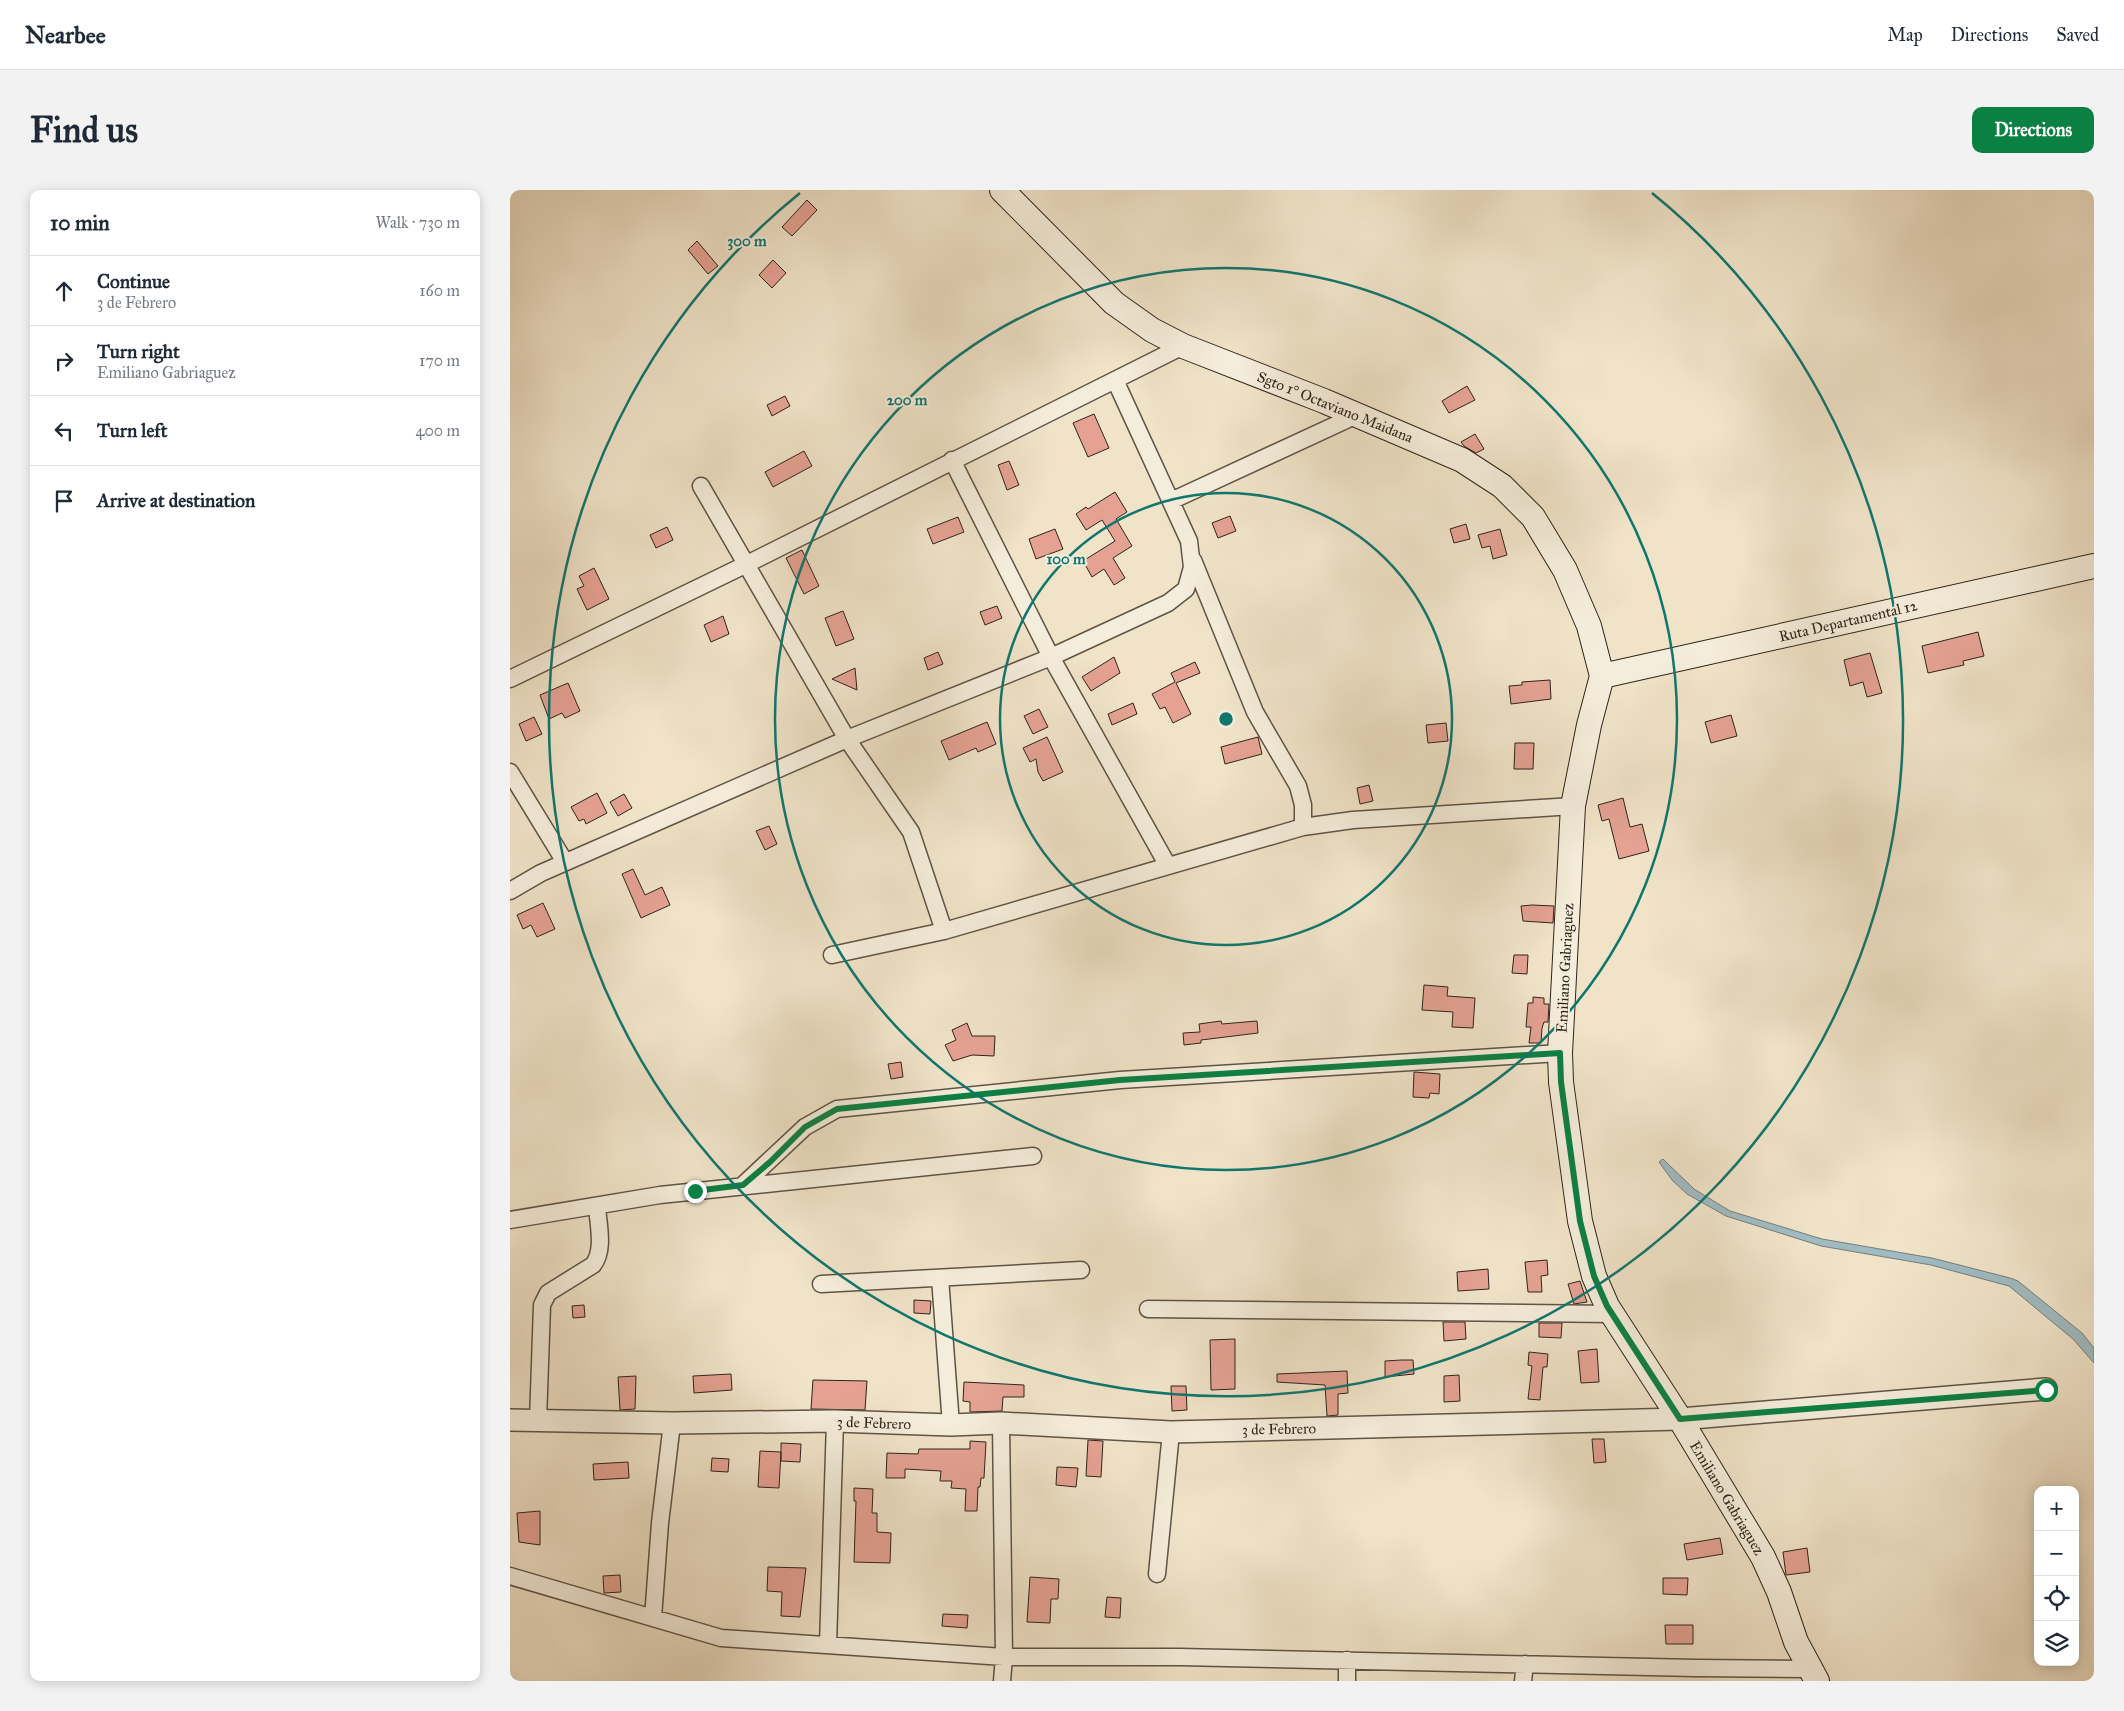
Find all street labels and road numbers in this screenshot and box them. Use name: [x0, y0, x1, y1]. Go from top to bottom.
street label: Sgto 1° Octaviano Maidana: [1254, 367, 1416, 447]
street label: Ruta Departamental 12: [1777, 596, 1920, 646]
street label: Emiliano Gabriaguez: [1553, 903, 1577, 1033]
street label: 3 de Febrero: [837, 1413, 912, 1433]
street label: 3 de Febrero: [1242, 1419, 1317, 1439]
street label: Emiliano Gabriaguez: [1686, 1438, 1768, 1558]

